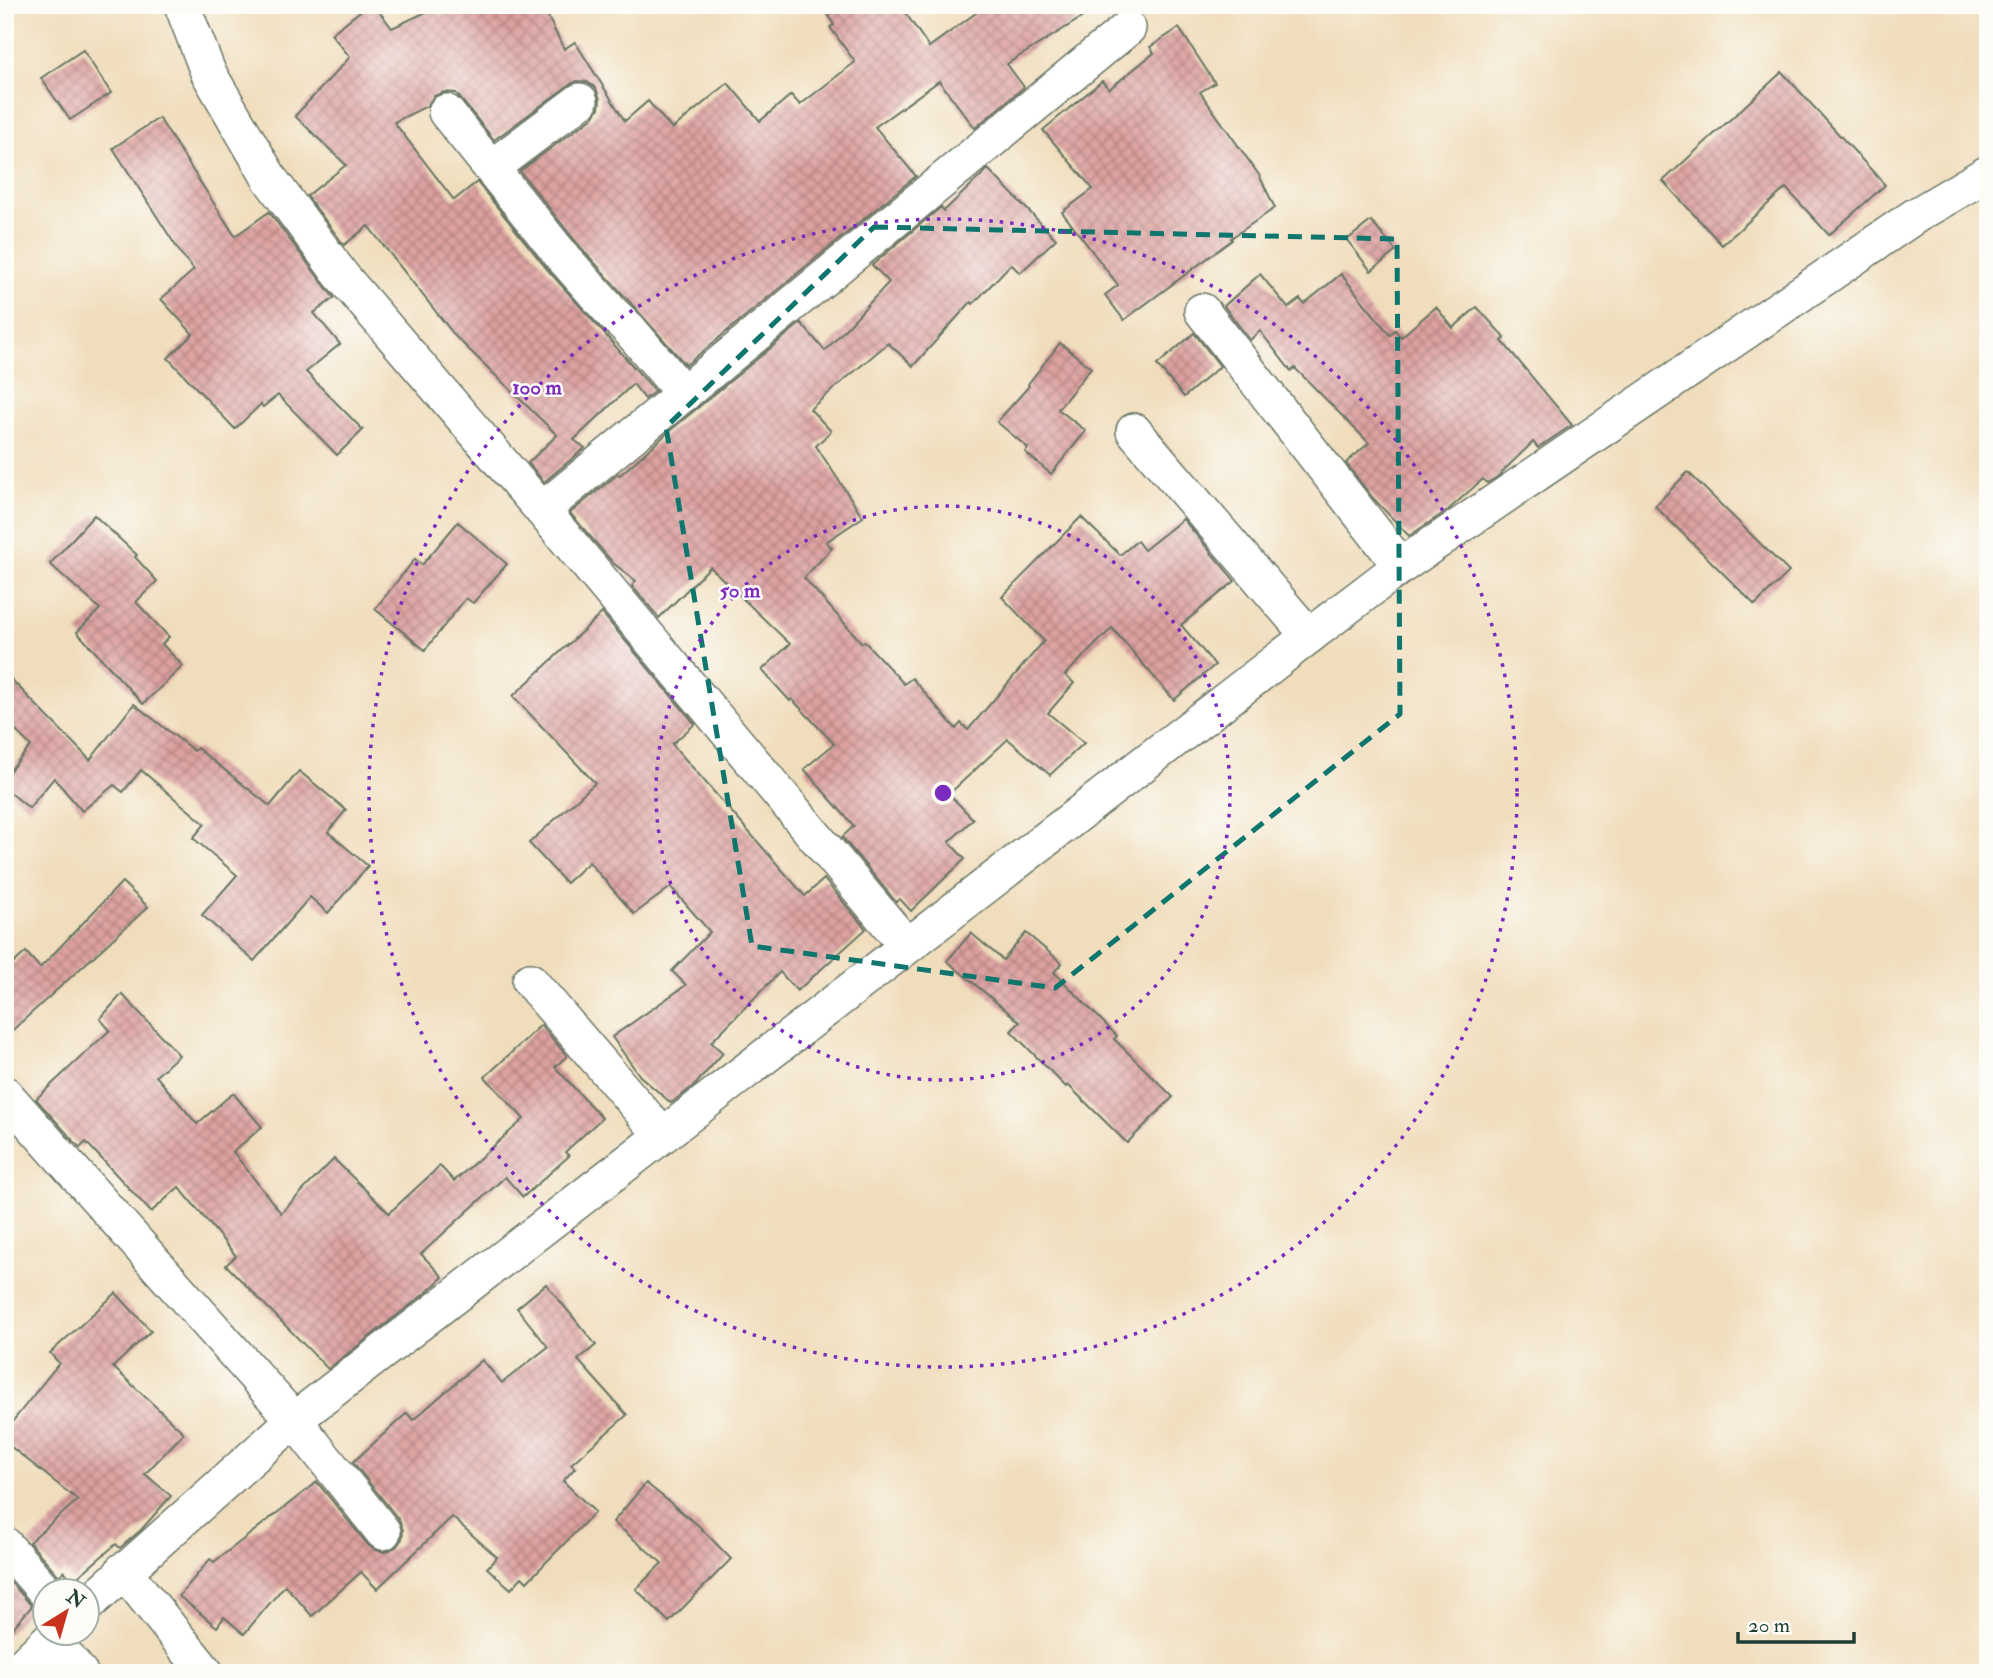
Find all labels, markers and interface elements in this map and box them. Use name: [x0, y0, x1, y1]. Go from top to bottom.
text: 100 m: [512, 374, 563, 401]
text: 50 m: [720, 577, 761, 604]
centre of rings: [931, 781, 955, 805]
north arrow: [32, 1576, 102, 1646]
text: N: [61, 1584, 90, 1615]
scale bar: [1738, 1601, 1853, 1645]
text: 20 m: [1748, 1612, 1790, 1639]

